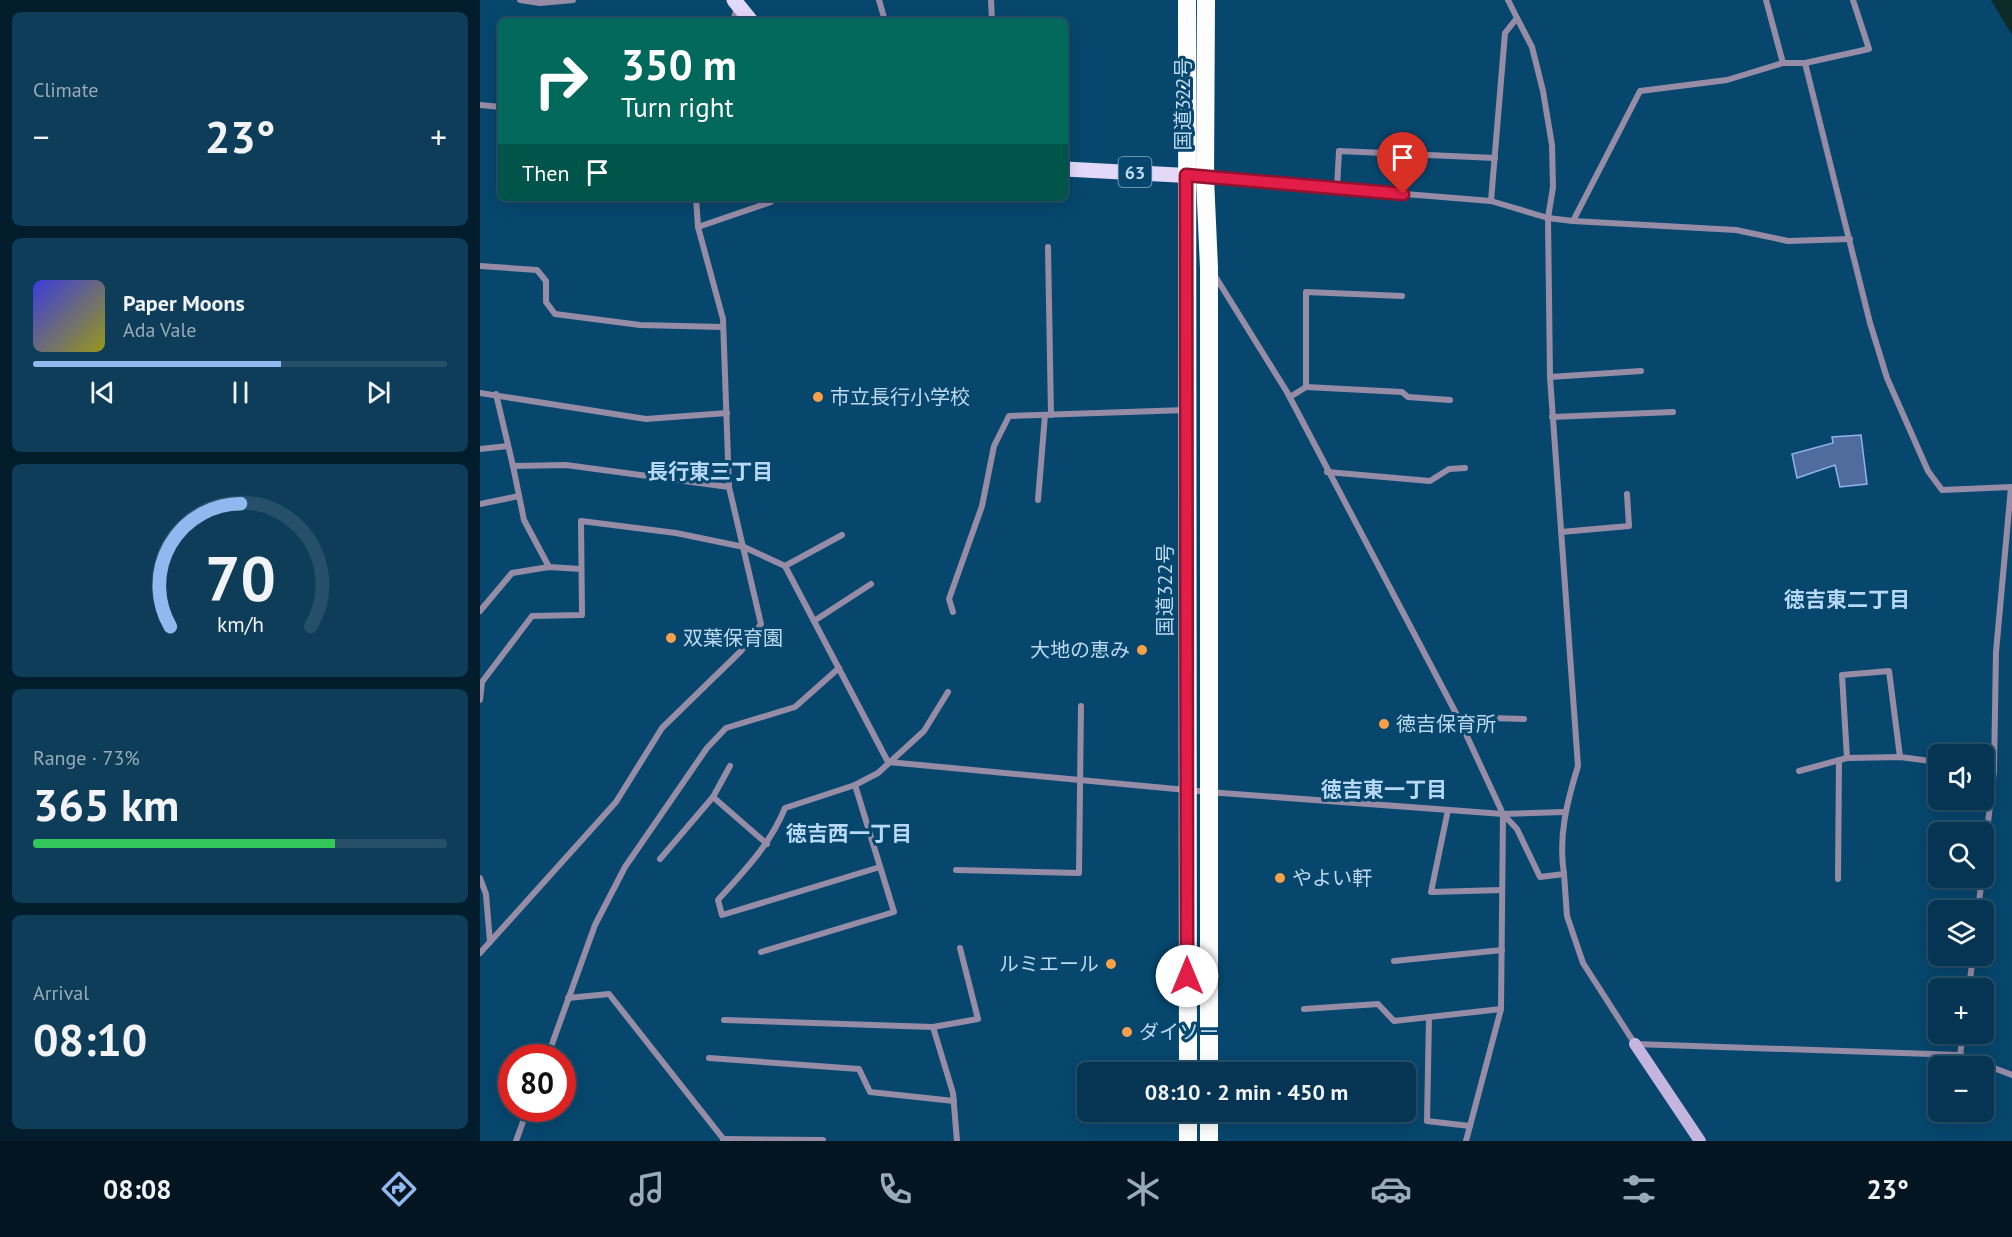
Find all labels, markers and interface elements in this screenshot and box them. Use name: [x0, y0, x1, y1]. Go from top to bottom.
text: 350 m: [621, 37, 737, 92]
icon: right: [522, 42, 600, 120]
street label: 国道322号: [1170, 58, 1196, 150]
text: Climate: [33, 77, 99, 103]
text: Turn right: [621, 90, 734, 124]
text: 23°: [205, 107, 275, 165]
text: −: [33, 115, 50, 158]
text: +: [430, 115, 447, 158]
pin: [1377, 132, 1428, 194]
icon: arrive: [1386, 141, 1419, 174]
icon: arrive: [581, 156, 614, 189]
road number: 63: [1118, 157, 1152, 187]
text: Then: [522, 159, 569, 187]
text: Paper Moons: [123, 289, 245, 317]
text: Ada Vale: [123, 317, 196, 343]
icon: previous: [86, 376, 119, 409]
icon: pause: [224, 376, 257, 409]
icon: next: [362, 376, 395, 409]
place label: 市立長行小学校: [830, 384, 970, 410]
marker: 市立長行小学校: [811, 390, 825, 404]
district label: 長行東三丁目: [647, 458, 773, 485]
text: 70: [205, 538, 275, 619]
street label: 国道322号: [1152, 544, 1178, 636]
district label: 徳吉東二丁目: [1784, 586, 1910, 613]
text: km/h: [216, 611, 263, 639]
place label: 双葉保育園: [683, 625, 783, 651]
marker: 双葉保育園: [664, 631, 678, 645]
place label: 大地の恵み: [1030, 637, 1130, 663]
marker: 大地の恵み: [1135, 643, 1149, 657]
place label: 徳吉保育所: [1396, 711, 1496, 737]
marker: 徳吉保育所: [1377, 717, 1391, 731]
map controls: [1928, 744, 1994, 1122]
button: sound: [1928, 744, 1994, 810]
text: Range · 73%: [33, 745, 140, 771]
text: 365 km: [33, 775, 179, 833]
district label: 徳吉東一丁目: [1321, 776, 1447, 803]
district label: 徳吉西一丁目: [786, 820, 912, 847]
button: search: [1928, 822, 1994, 888]
place label: やよい軒: [1292, 865, 1372, 891]
marker: やよい軒: [1273, 871, 1287, 885]
button: layers: [1928, 900, 1994, 966]
position arrow: [1155, 944, 1219, 1008]
place label: ルミエール: [999, 951, 1099, 977]
marker: ルミエール: [1104, 957, 1118, 971]
button: +: [1928, 978, 1994, 1044]
text: Arrival: [33, 980, 89, 1006]
text: 08:10: [33, 1010, 147, 1068]
place label: ダイソー: [1139, 1019, 1219, 1045]
marker: ダイソー: [1120, 1025, 1134, 1039]
speed limit sign: 80: [498, 1044, 576, 1122]
button: −: [1928, 1056, 1994, 1122]
text: 08:10 · 2 min · 450 m: [1145, 1078, 1348, 1106]
icon: directions: [378, 1168, 420, 1210]
icon: music: [626, 1168, 668, 1210]
icon: phone: [874, 1168, 916, 1210]
icon: climate: [1122, 1168, 1164, 1210]
icon: car: [1370, 1168, 1412, 1210]
icon: filters: [1618, 1168, 1660, 1210]
text: 08:08: [103, 1172, 172, 1206]
text: 23°: [1866, 1172, 1909, 1206]

